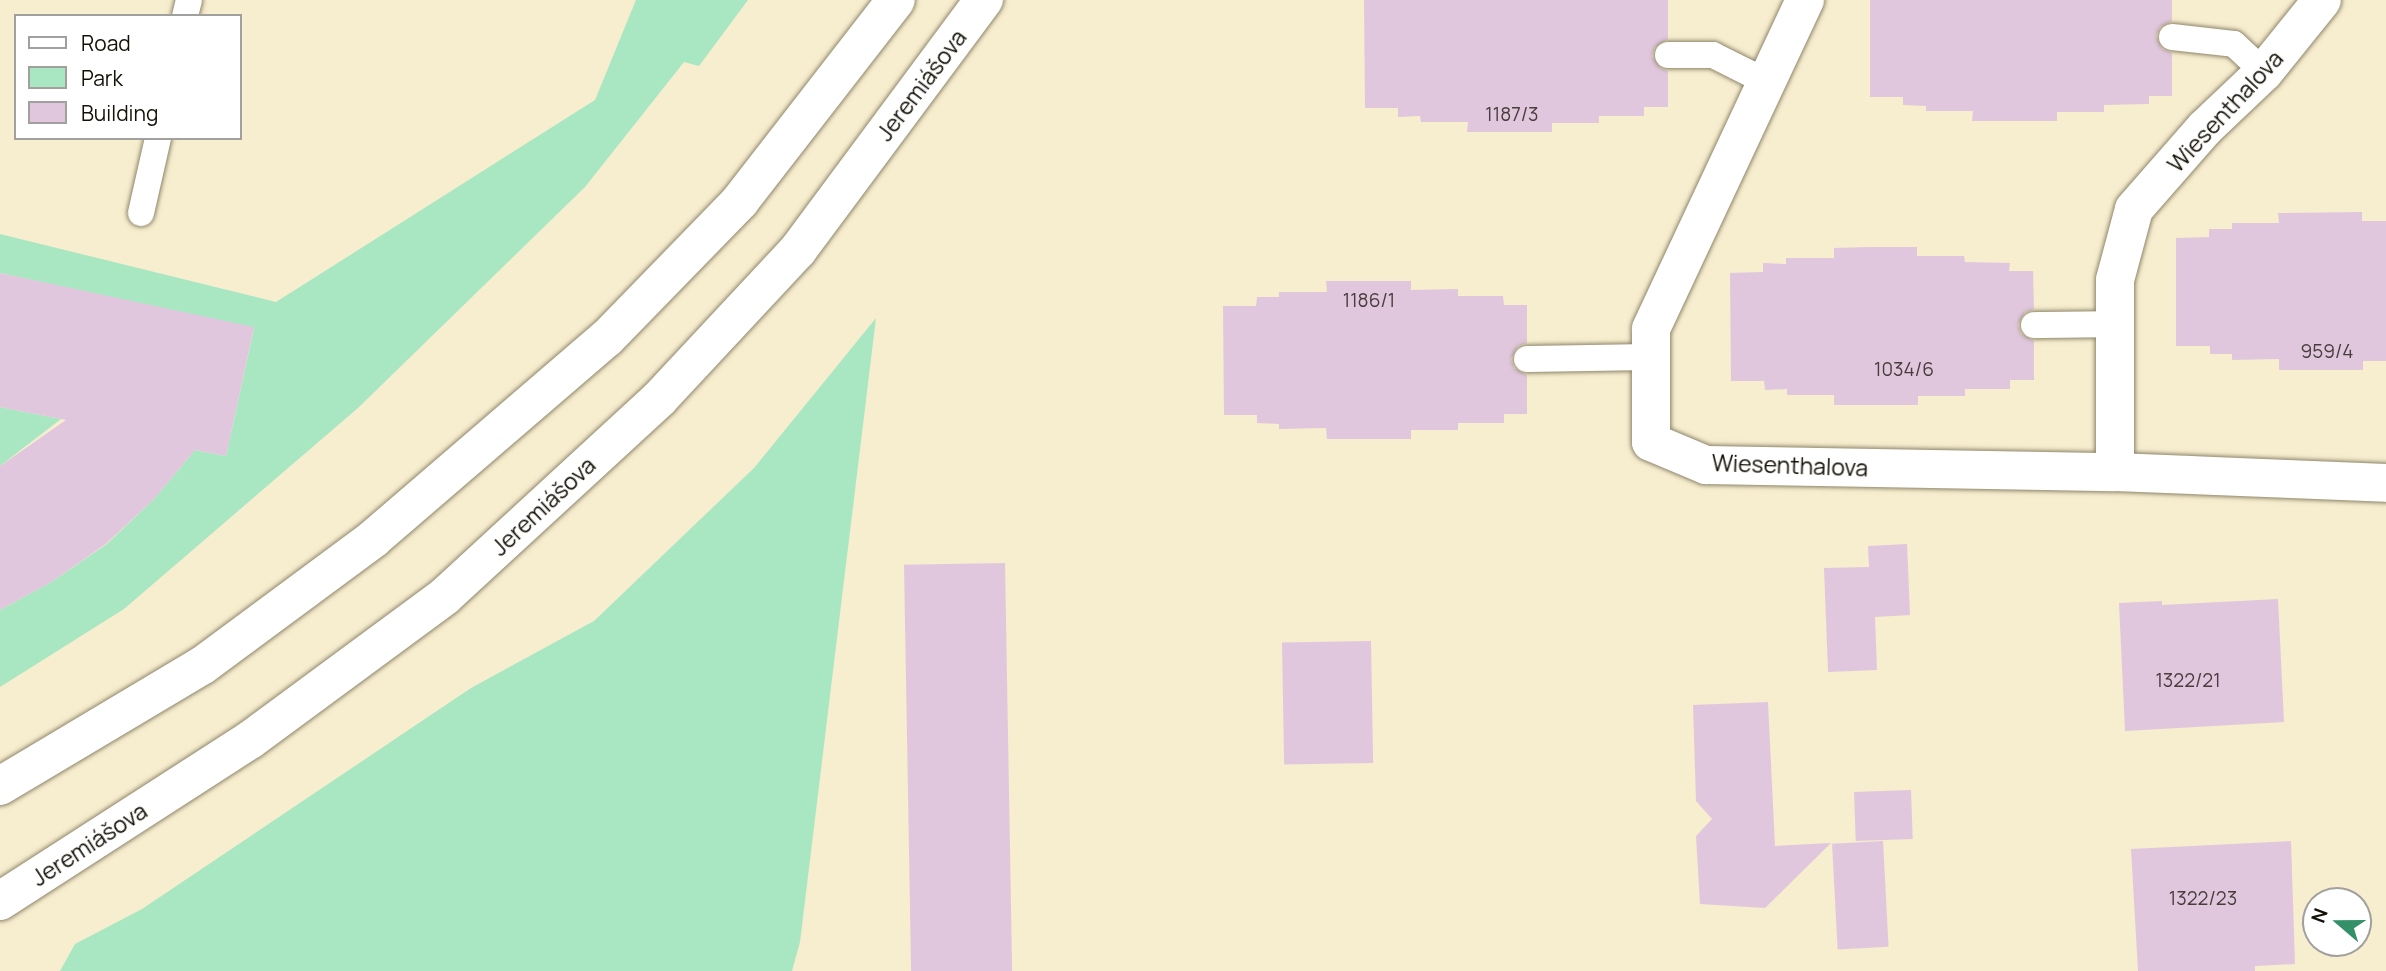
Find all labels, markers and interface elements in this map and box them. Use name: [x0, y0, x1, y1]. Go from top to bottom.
legend: [14, 14, 242, 140]
street label: Jeremiášova: [870, 24, 972, 146]
text: Road: [81, 29, 131, 57]
street label: Wiesenthalova: [2161, 44, 2289, 178]
text: Park: [81, 64, 123, 92]
text: Building: [81, 99, 158, 127]
house number: 1187/3: [1485, 104, 1539, 126]
house number: 1186/1: [1343, 290, 1395, 312]
house number: 959/4: [2300, 341, 2354, 363]
house number: 1034/6: [1874, 359, 1934, 381]
street label: Wiesenthalova: [1711, 448, 1869, 482]
street label: Jeremiášova: [485, 451, 601, 561]
house number: 1322/21: [2155, 670, 2221, 692]
street label: Jeremiášova: [26, 797, 152, 891]
north arrow: [2302, 887, 2372, 957]
house number: 1322/23: [2169, 888, 2237, 910]
text: N: [2305, 905, 2334, 926]

